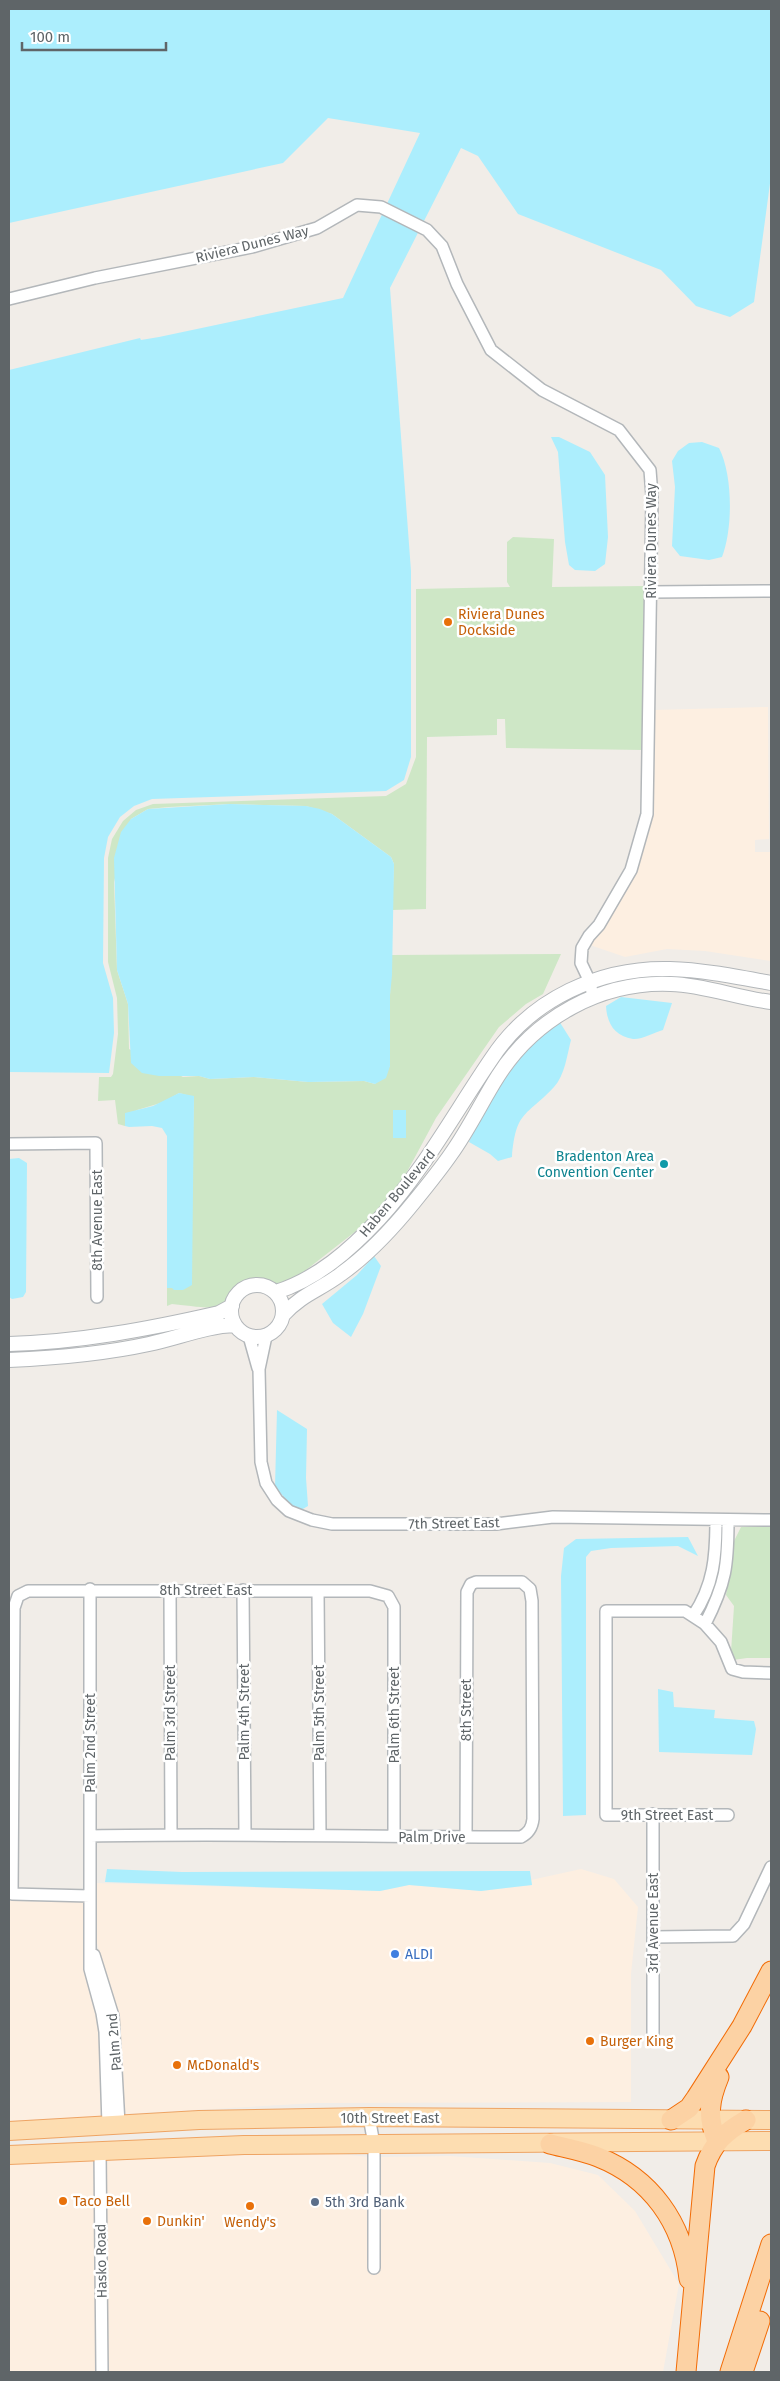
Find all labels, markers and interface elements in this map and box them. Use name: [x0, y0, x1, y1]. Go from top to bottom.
scale bar: [22, 20, 166, 52]
text: 100 m: [30, 28, 70, 46]
street label: Riviera Dunes Way: [194, 222, 310, 267]
street label: Riviera Dunes Way: [643, 483, 660, 599]
place label: Riviera Dunes Dockside: [458, 606, 545, 639]
marker: Riviera Dunes Dockside: [442, 616, 454, 628]
street label: Haben Boulevard: [356, 1146, 439, 1241]
place label: Bradenton Area Convention Center: [537, 1148, 655, 1181]
marker: Bradenton Area Convention Center: [658, 1158, 670, 1170]
street label: 8th Avenue East: [89, 1168, 106, 1271]
street label: 7th Street East: [408, 1514, 501, 1533]
street label: 8th Street East: [160, 1582, 253, 1599]
street label: Palm 4th Street: [236, 1663, 253, 1761]
street label: Palm 3rd Street: [162, 1664, 179, 1761]
street label: Palm 5th Street: [311, 1664, 328, 1761]
street label: Palm 6th Street: [386, 1666, 403, 1764]
street label: 8th Street: [458, 1678, 475, 1741]
street label: Palm 2nd Street: [82, 1692, 99, 1793]
street label: 9th Street East: [621, 1807, 714, 1824]
street label: Palm Drive: [398, 1829, 466, 1846]
street label: 3rd Avenue East: [645, 1872, 662, 1973]
place label: ALDI: [405, 1946, 433, 1963]
marker: ALDI: [389, 1948, 401, 1960]
street label: Palm 2nd: [103, 2012, 126, 2072]
place label: Burger King: [600, 2033, 674, 2050]
marker: Burger King: [584, 2035, 596, 2047]
place label: McDonald's: [187, 2057, 260, 2074]
marker: McDonald's: [171, 2059, 183, 2071]
street label: 10th Street East: [341, 2110, 440, 2127]
place label: Taco Bell: [73, 2193, 130, 2210]
place label: 5th 3rd Bank: [325, 2194, 405, 2211]
marker: Taco Bell: [57, 2195, 69, 2207]
marker: 5th 3rd Bank: [309, 2196, 321, 2208]
marker: Wendy's: [244, 2200, 256, 2212]
place label: Dunkin': [157, 2213, 205, 2230]
place label: Wendy's: [224, 2214, 276, 2231]
marker: Dunkin': [141, 2215, 153, 2227]
street label: Hasko Road: [92, 2223, 111, 2299]

